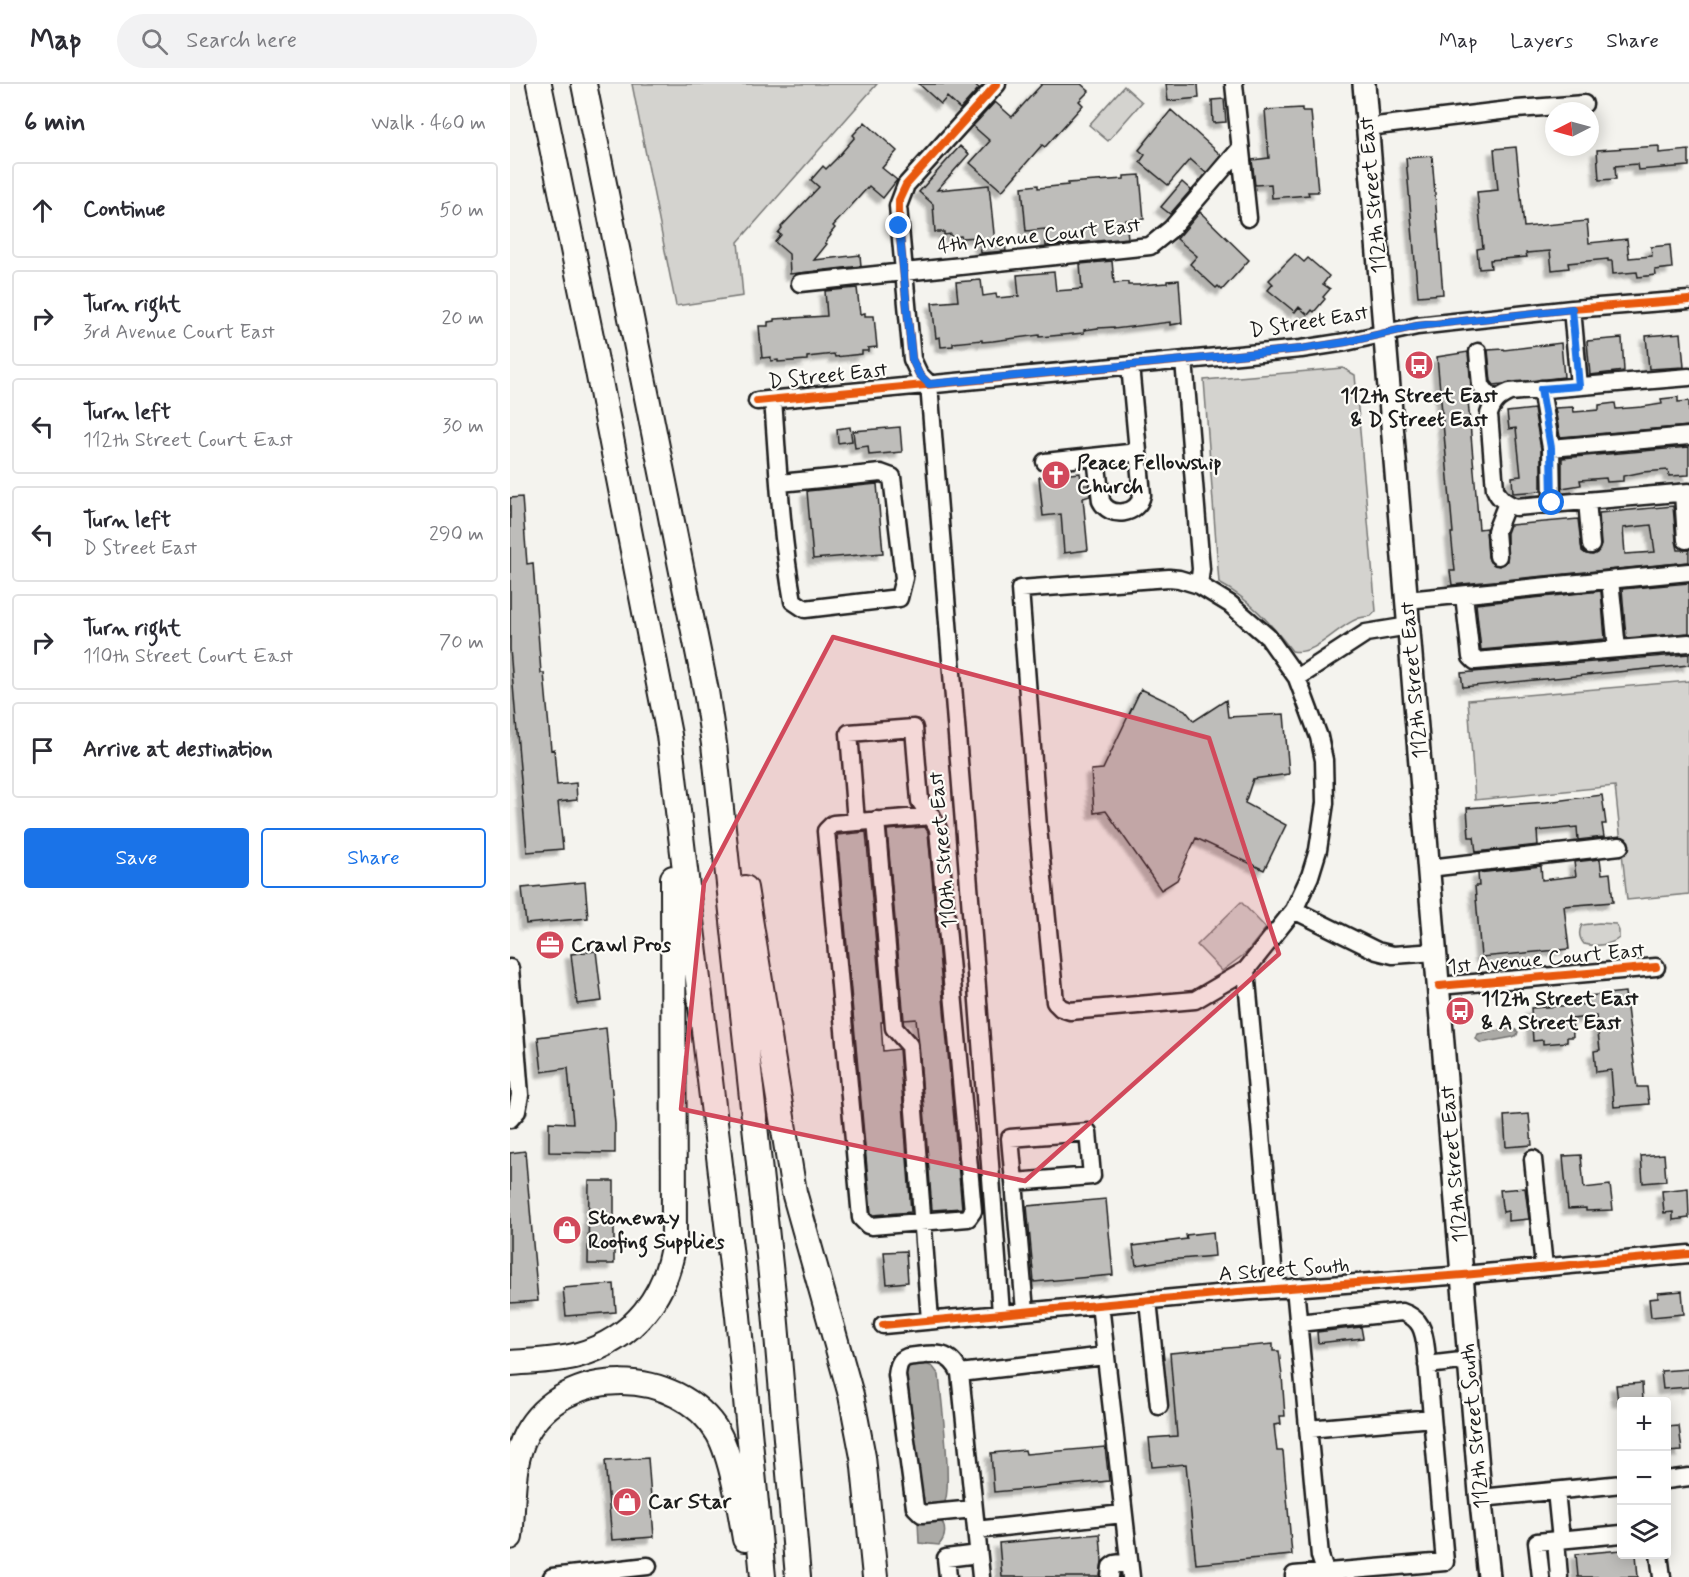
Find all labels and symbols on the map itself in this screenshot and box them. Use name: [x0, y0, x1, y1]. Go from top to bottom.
north arrow: [1545, 102, 1599, 156]
street label: 112th Street East: [1352, 115, 1394, 275]
street label: 4th Avenue Court East: [936, 211, 1142, 261]
route end: [885, 212, 911, 238]
street label: D Street East: [1248, 299, 1371, 345]
bus stop icon: 112th Street East & D Street East: [1403, 349, 1435, 381]
street label: D Street East: [767, 356, 889, 396]
place label: 112th Street East & D Street East: [1340, 382, 1498, 434]
place label: Peace Fellowship Church: [1077, 449, 1222, 501]
church icon: Peace Fellowship Church: [1040, 459, 1072, 491]
route start: [1538, 489, 1564, 515]
street label: 112th Street East: [1393, 600, 1435, 760]
street label: 110th Street East: [922, 770, 964, 930]
office icon: Crawl Pros: [534, 929, 566, 961]
place label: Crawl Pros: [571, 931, 672, 959]
street label: 1st Avenue Court East: [1446, 936, 1646, 982]
place label: 112th Street East & A Street East: [1481, 985, 1639, 1037]
bus stop icon: 112th Street East & A Street East: [1444, 995, 1476, 1027]
street label: 112th Street East: [1433, 1084, 1475, 1244]
place label: Stoneway Roofing Supplies: [588, 1204, 725, 1258]
shop icon: Stoneway Roofing Supplies: [551, 1214, 583, 1246]
street label: A Street South: [1218, 1251, 1350, 1289]
street label: 112th Street South: [1454, 1342, 1496, 1510]
shop icon: Car Star: [611, 1486, 643, 1518]
place label: Car Star: [648, 1488, 733, 1516]

